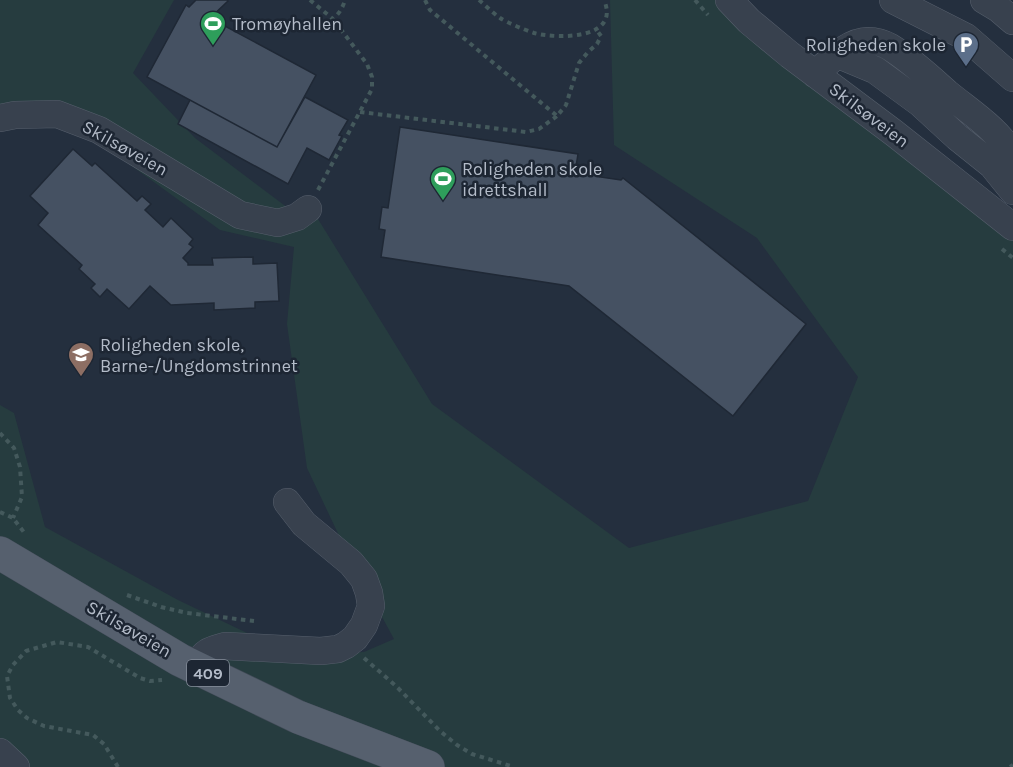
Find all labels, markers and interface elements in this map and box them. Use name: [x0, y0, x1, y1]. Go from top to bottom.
sports icon: Tromøyhallen: [198, 9, 228, 47]
place label: Tromøyhallen: [232, 13, 342, 35]
parking icon: Roligheden skole: [951, 30, 981, 68]
place label: Roligheden skole: [806, 34, 946, 56]
street label: Skilsøveien: [825, 78, 913, 152]
street label: Skilsøveien: [78, 115, 172, 181]
place label: Roligheden skole idrettshall: [462, 158, 602, 201]
sports icon: Roligheden skole idrettshall: [428, 164, 458, 202]
place label: Roligheden skole, Barne-/Ungdomstrinnet: [100, 334, 298, 377]
school or university icon: Roligheden skole, Barne-/Ungdomstrinnet: [66, 340, 96, 378]
street label: Skilsøveien: [83, 596, 175, 662]
road number: 409: [187, 660, 229, 686]

